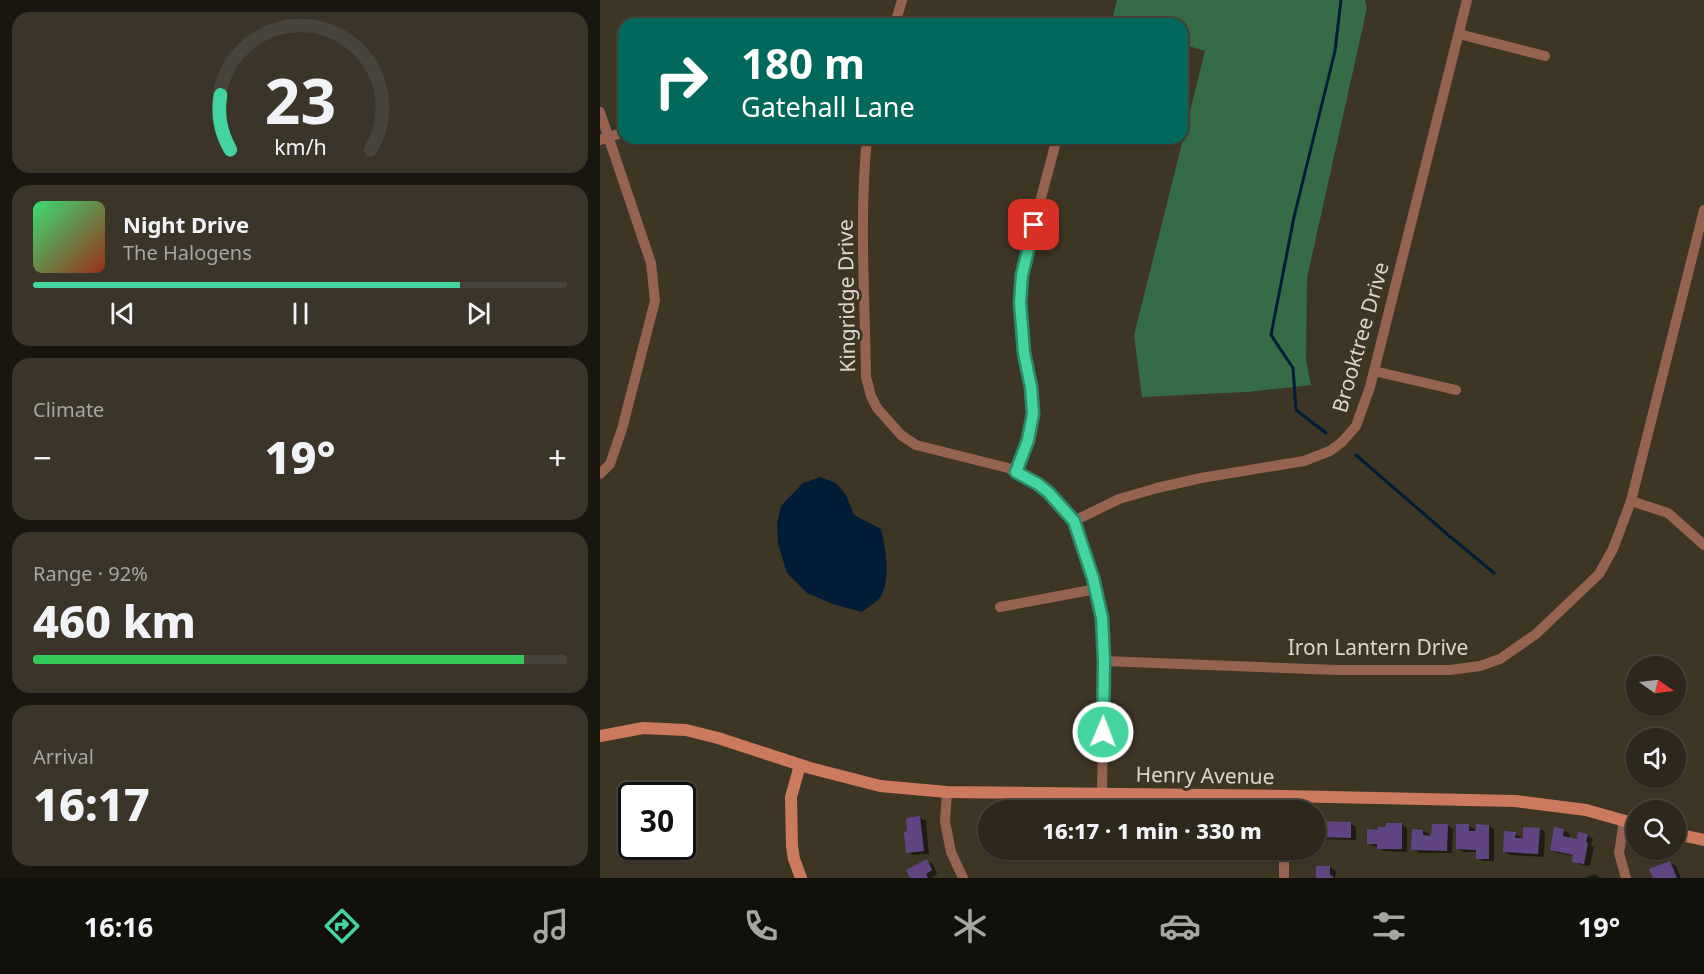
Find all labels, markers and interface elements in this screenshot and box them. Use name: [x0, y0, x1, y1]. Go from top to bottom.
text: 180 m: [741, 34, 865, 91]
icon: right: [642, 42, 720, 120]
text: 23: [264, 57, 336, 142]
text: Gatehall Lane: [741, 88, 915, 125]
text: km/h: [274, 132, 326, 161]
pin: [1008, 199, 1059, 250]
icon: arrive: [1017, 208, 1050, 241]
text: Night Drive: [123, 209, 249, 239]
street label: Kingridge Drive: [831, 219, 861, 373]
text: The Halogens: [123, 239, 252, 266]
street label: Brooktree Drive: [1325, 258, 1395, 416]
icon: previous: [106, 297, 139, 330]
icon: pause: [284, 297, 317, 330]
icon: next: [462, 297, 495, 330]
text: Climate: [33, 396, 104, 423]
text: 19°: [264, 426, 336, 487]
text: −: [33, 435, 52, 480]
text: +: [548, 435, 567, 480]
text: Range · 92%: [33, 560, 148, 587]
text: 460 km: [33, 590, 196, 651]
street label: Iron Lantern Drive: [1288, 633, 1468, 661]
north arrow: [1626, 656, 1686, 716]
map controls: [1626, 656, 1686, 860]
position arrow: [1071, 700, 1135, 764]
button: sound: [1626, 728, 1686, 788]
text: Arrival: [33, 743, 94, 770]
street label: Henry Avenue: [1135, 760, 1275, 790]
text: 16:17: [33, 773, 150, 834]
speed limit sign: 30: [618, 782, 696, 860]
button: search: [1626, 800, 1686, 860]
text: 16:17 · 1 min · 330 m: [1042, 815, 1262, 845]
icon: directions: [321, 905, 363, 947]
icon: music: [530, 905, 572, 947]
icon: phone: [740, 905, 782, 947]
icon: climate: [949, 905, 991, 947]
icon: car: [1159, 905, 1201, 947]
icon: filters: [1368, 905, 1410, 947]
text: 16:16: [84, 908, 153, 945]
text: 19°: [1578, 908, 1620, 945]

